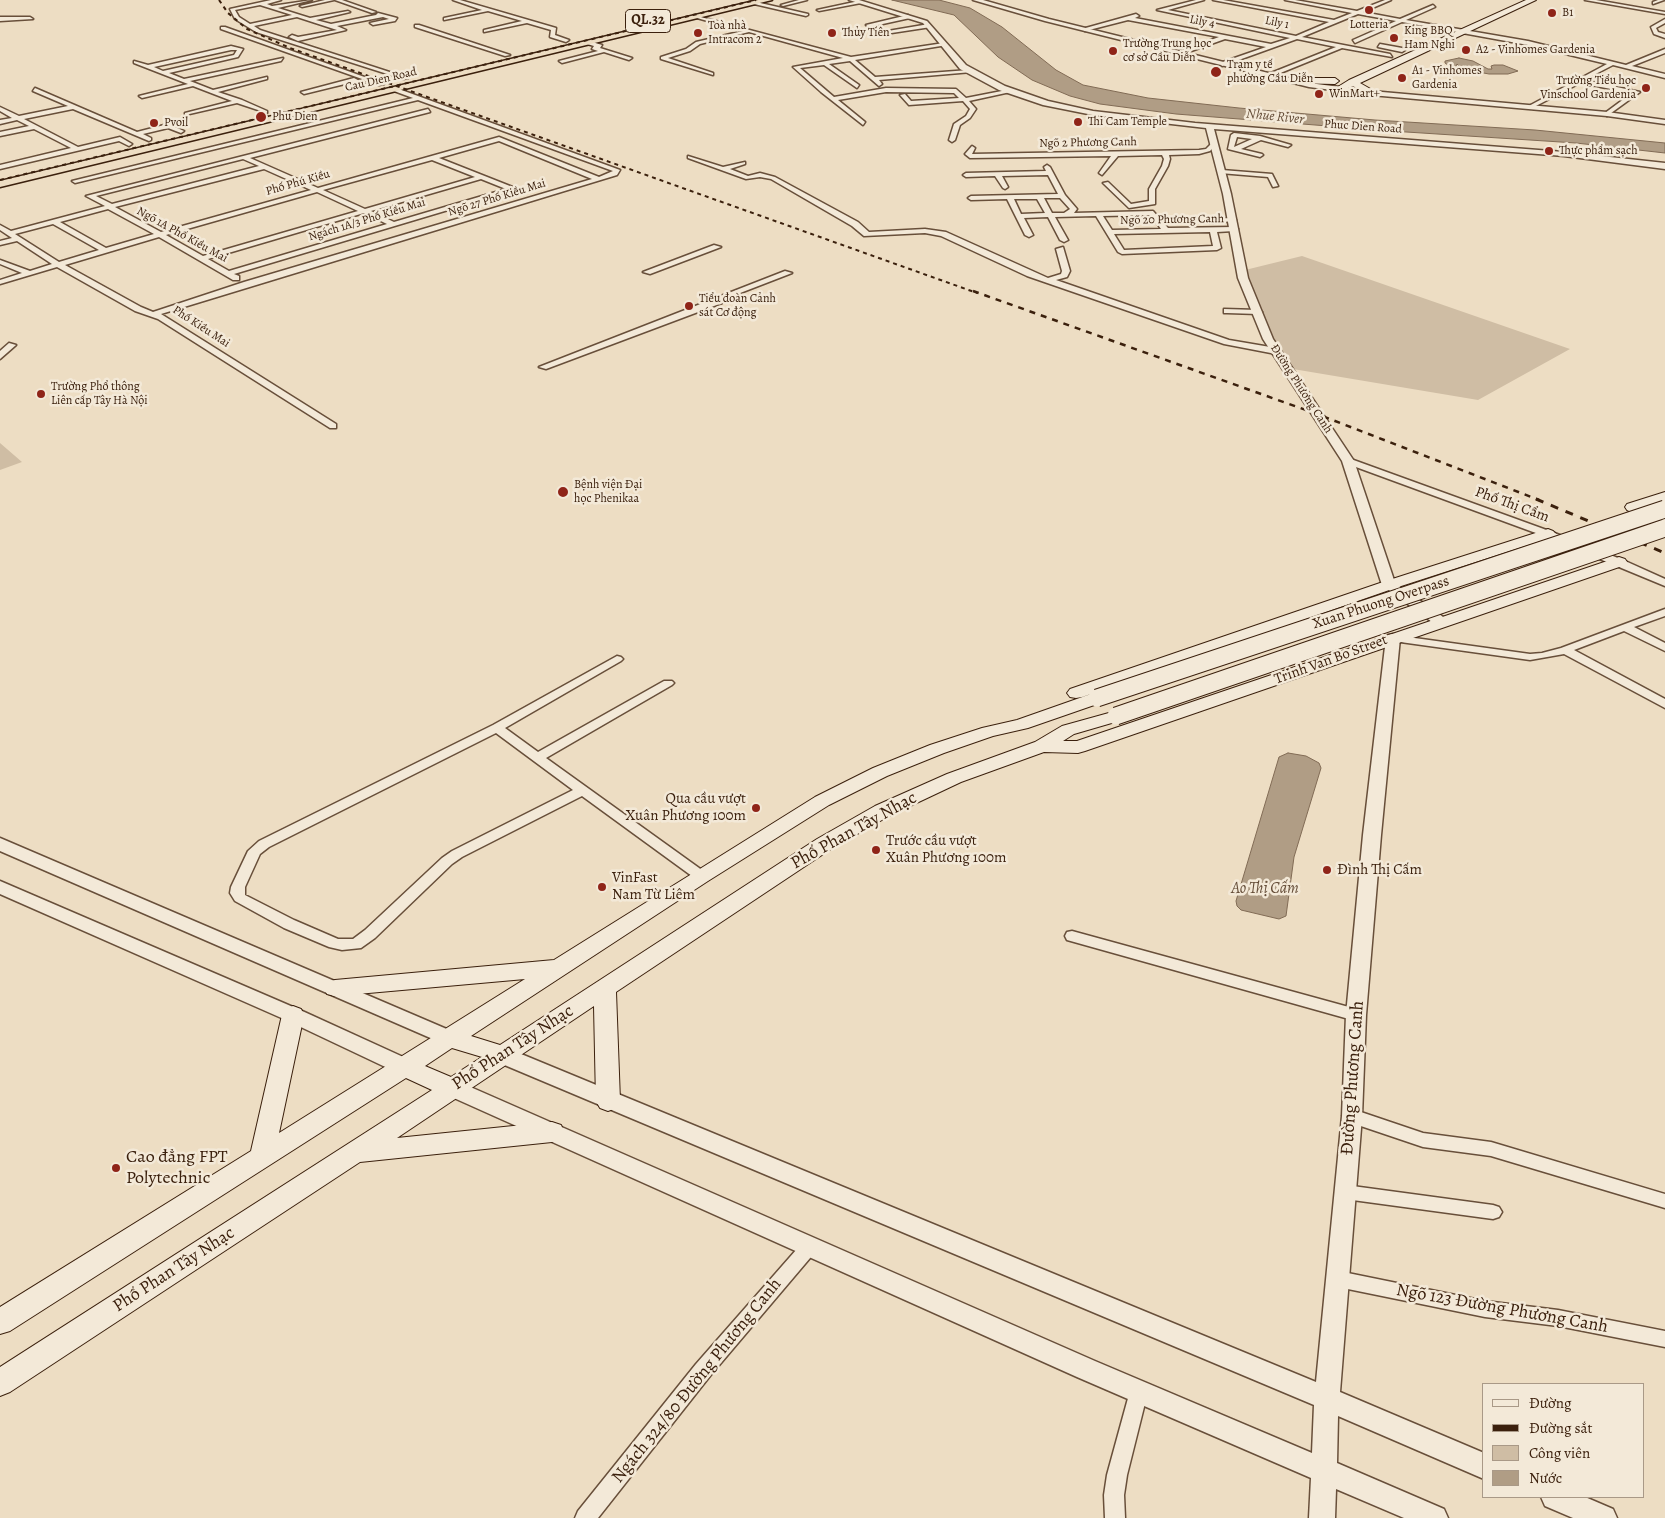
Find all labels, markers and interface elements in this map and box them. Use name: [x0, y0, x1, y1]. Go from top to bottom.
marker: Lotteria: [1363, 4, 1375, 16]
place label: B1: [1562, 6, 1573, 20]
marker: B1: [1546, 7, 1558, 19]
road number: QL.32: [626, 10, 670, 32]
street label: Lily 4: [1188, 12, 1216, 32]
street label: Lily 1: [1264, 14, 1290, 32]
place label: Lotteria: [1350, 18, 1388, 32]
place label: Toà nhà Intracom 2: [708, 19, 762, 47]
place label: King BBQ Ham Nghi: [1404, 24, 1455, 52]
place label: Thủy Tiên: [842, 26, 890, 40]
marker: Toà nhà Intracom 2: [692, 27, 704, 39]
marker: Thủy Tiên: [826, 27, 838, 39]
marker: King BBQ Ham Nghi: [1388, 32, 1400, 44]
place label: Trường Trung học cơ sở Cầu Diễn: [1123, 37, 1211, 65]
place label: A2 - Vinhomes Gardenia: [1476, 43, 1595, 57]
marker: A2 - Vinhomes Gardenia: [1460, 44, 1472, 56]
marker: Trường Trung học cơ sở Cầu Diễn: [1107, 45, 1119, 57]
place label: Trạm y tế phường Cầu Diễn: [1227, 58, 1313, 86]
place label: A1 - Vinhomes Gardenia: [1412, 64, 1482, 92]
street label: Cau Dien Road: [344, 65, 418, 95]
marker: Trạm y tế phường Cầu Diễn: [1209, 65, 1223, 79]
marker: A1 - Vinhomes Gardenia: [1396, 72, 1408, 84]
place label: Trường Tiểu học Vinschool Gardenia: [1540, 74, 1636, 102]
marker: Trường Tiểu học Vinschool Gardenia: [1640, 82, 1652, 94]
place label: WinMart+: [1329, 87, 1380, 101]
marker: WinMart+: [1313, 88, 1325, 100]
water label: Nhue River: [1245, 106, 1305, 128]
marker: Phu Dien: [254, 110, 268, 124]
place label: Phu Dien: [272, 110, 318, 124]
place label: Thi Cam Temple: [1088, 115, 1167, 129]
place label: Pvoil: [164, 116, 188, 130]
marker: Thi Cam Temple: [1072, 116, 1084, 128]
marker: Pvoil: [148, 117, 160, 129]
street label: Phuc Dien Road: [1324, 117, 1402, 137]
street label: Ngõ 2 Phương Canh: [1039, 135, 1137, 151]
place label: Thực phẩm sạch: [1559, 144, 1638, 158]
marker: Thực phẩm sạch: [1543, 145, 1555, 157]
street label: Phố Phú Kiều: [264, 167, 332, 199]
street label: Ngõ 27 Phố Kiều Mai: [446, 176, 548, 220]
street label: Ngách 1A/3 Phố Kiều Mai: [307, 195, 427, 245]
street label: Ngõ 1A Phố Kiều Mai: [134, 204, 230, 266]
street label: Ngõ 20 Phương Canh: [1120, 212, 1224, 228]
place label: Tiểu đoàn Cảnh sát Cơ động: [699, 292, 776, 320]
marker: Tiểu đoàn Cảnh sát Cơ động: [683, 300, 695, 312]
street label: Phố Kiều Mai: [170, 303, 232, 351]
street label: Đường Phương Canh: [1267, 342, 1335, 436]
place label: Trường Phổ thông Liên cấp Tây Hà Nội: [51, 380, 148, 408]
marker: Trường Phổ thông Liên cấp Tây Hà Nội: [35, 388, 47, 400]
place label: Bệnh viện Đại học Phenikaa: [574, 478, 642, 506]
street label: Phố Thị Cẩm: [1472, 483, 1552, 527]
marker: Bệnh viện Đại học Phenikaa: [556, 485, 570, 499]
street label: Xuan Phuong Overpass: [1310, 572, 1452, 634]
street label: Trinh Van Bo Street: [1272, 631, 1390, 689]
street label: Phố Phan Tây Nhạc: [787, 787, 921, 875]
place label: Qua cầu vượt Xuân Phương 100m: [626, 790, 746, 825]
marker: Qua cầu vượt Xuân Phương 100m: [750, 802, 762, 814]
place label: Trước cầu vượt Xuân Phương 100m: [886, 832, 1006, 867]
marker: Trước cầu vượt Xuân Phương 100m: [870, 844, 882, 856]
place label: Đình Thị Cấm: [1337, 861, 1422, 879]
marker: Đình Thị Cấm: [1321, 864, 1333, 876]
place label: VinFast Nam Từ Liêm: [612, 869, 695, 904]
water label: Ao Thị Cấm: [1231, 879, 1299, 899]
marker: VinFast Nam Từ Liêm: [596, 881, 608, 893]
street label: Đường Phương Canh: [1337, 1000, 1369, 1156]
street label: Phố Phan Tây Nhạc: [448, 1001, 578, 1095]
place label: Cao đẳng FPT Polytechnic: [126, 1147, 228, 1190]
marker: Cao đẳng FPT Polytechnic: [110, 1162, 122, 1174]
street label: Phố Phan Tây Nhạc: [109, 1223, 239, 1317]
street label: Ngách 324/80 Đường Phương Canh: [608, 1274, 786, 1488]
street label: Ngõ 123 Đường Phương Canh: [1394, 1280, 1610, 1338]
legend: [1482, 1383, 1645, 1498]
text: Đường: [1529, 1393, 1571, 1413]
text: Đường sắt: [1529, 1418, 1592, 1438]
text: Công viên: [1529, 1443, 1590, 1463]
text: Nước: [1529, 1468, 1562, 1488]

